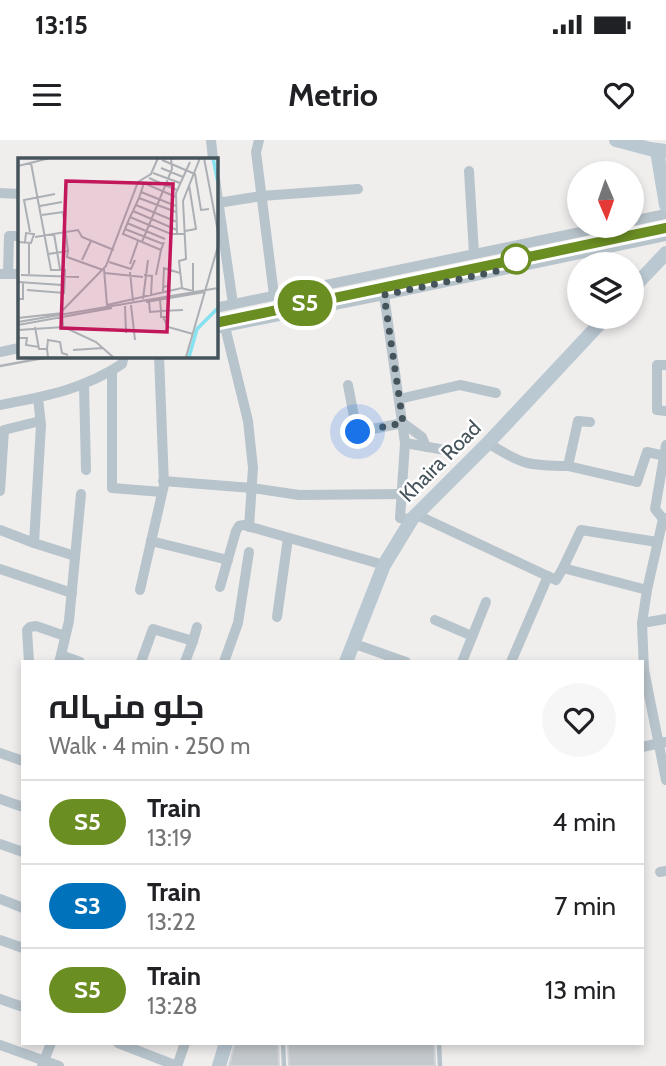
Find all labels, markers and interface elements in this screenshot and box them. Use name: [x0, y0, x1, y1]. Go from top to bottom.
text: 13:15: [35, 9, 88, 41]
text: Metrio: [288, 75, 378, 114]
icon: menu: [28, 76, 66, 114]
icon: heart: [600, 76, 638, 114]
inset map: [18, 158, 217, 357]
north arrow: [567, 161, 644, 238]
map controls: [567, 161, 644, 329]
unlabelled marker: [501, 244, 531, 274]
button: layers: [567, 252, 644, 329]
line badge: S5: [274, 280, 336, 326]
text: S5: [292, 288, 318, 317]
your location: [340, 414, 375, 449]
street label: Khaira Road: [394, 415, 486, 507]
button: heart: [542, 683, 616, 757]
text: جلو منہالہ: [49, 686, 204, 726]
text: Walk · 4 min · 250 m: [49, 732, 251, 760]
text: Train: [147, 792, 201, 824]
text: 4 min: [552, 806, 616, 838]
text: S5: [74, 807, 101, 836]
text: 13:19: [147, 824, 192, 852]
text: Train: [147, 876, 201, 908]
text: 7 min: [554, 890, 616, 922]
text: S3: [74, 891, 101, 920]
text: 13:22: [147, 908, 196, 936]
text: Train: [147, 960, 201, 992]
text: 13 min: [545, 974, 616, 1006]
text: S5: [74, 975, 101, 1004]
text: 13:28: [147, 992, 198, 1020]

